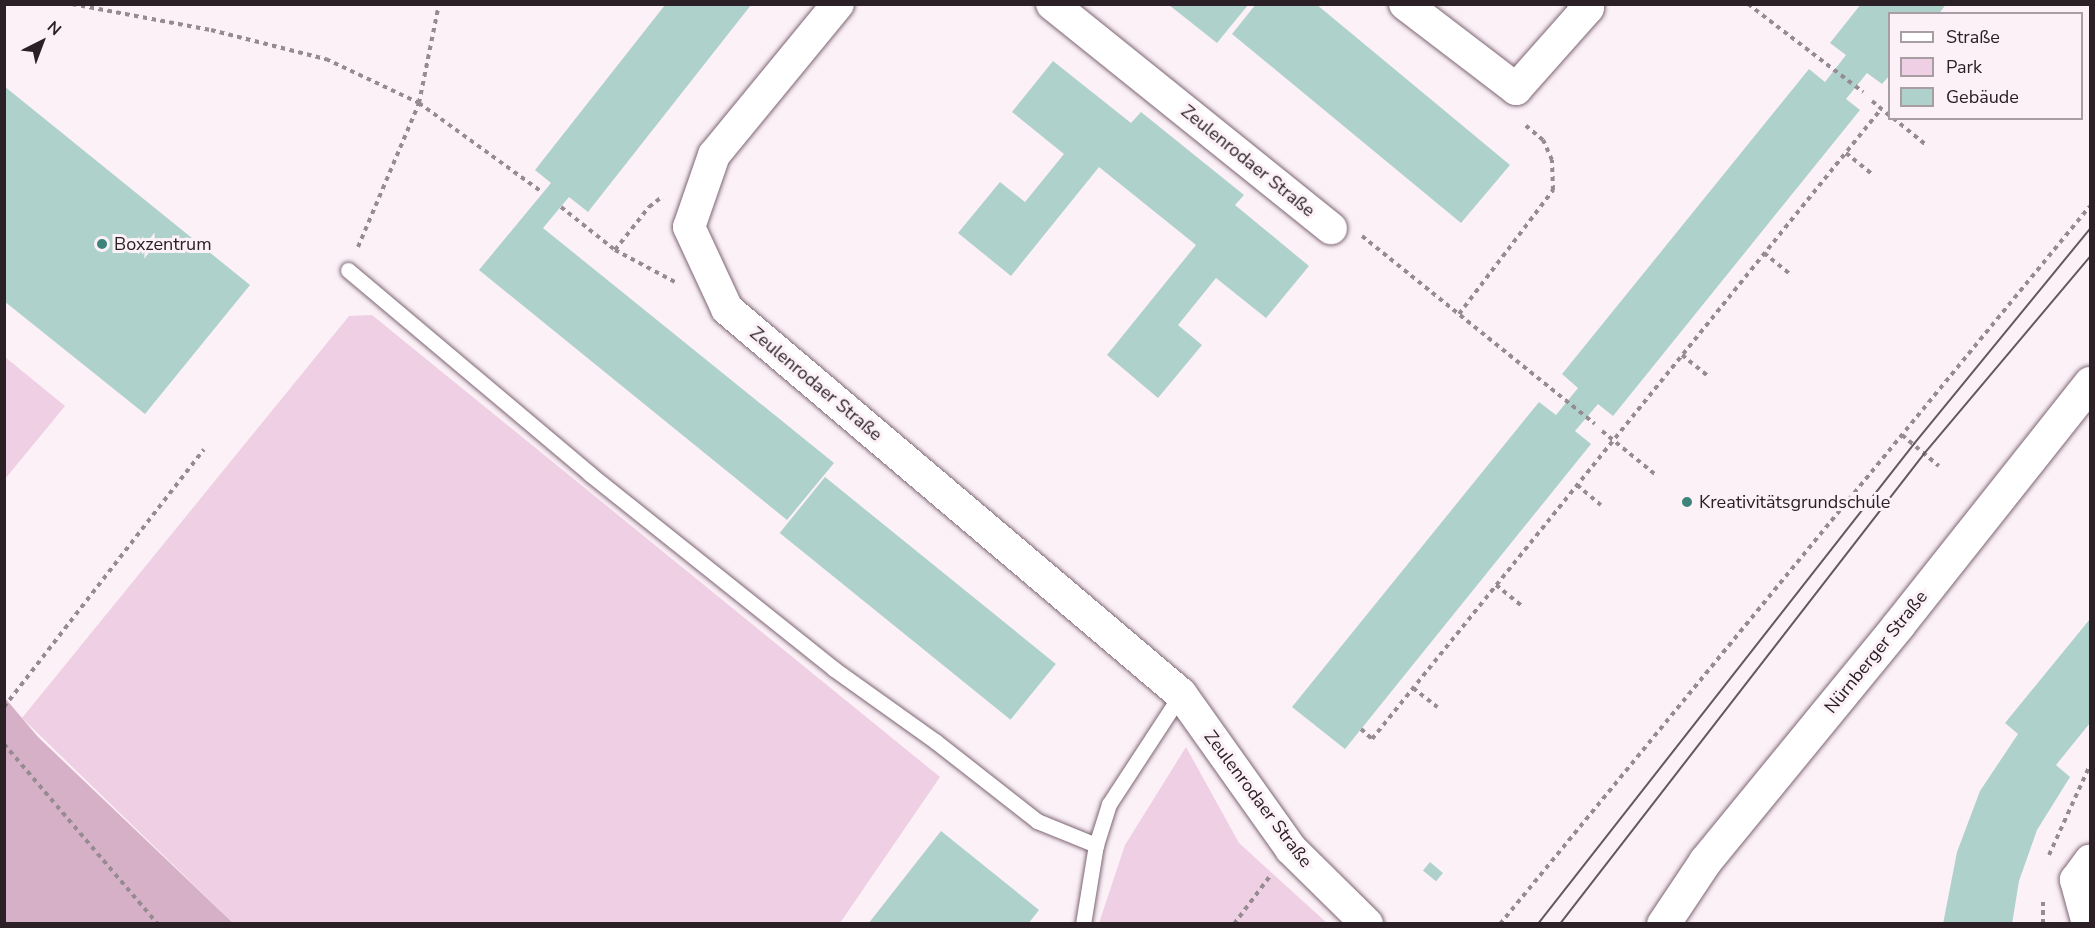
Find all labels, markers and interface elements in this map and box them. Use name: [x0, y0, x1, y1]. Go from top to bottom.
north arrow: [12, 12, 72, 72]
legend: [1888, 12, 2083, 120]
text: N: [42, 16, 66, 41]
text: Straße: [1946, 25, 2000, 49]
text: Park: [1946, 55, 1982, 79]
text: Gebäude: [1946, 85, 2019, 109]
street label: Zeulenrodaer Straße: [1177, 100, 1319, 222]
place label: Boxzentrum: [114, 233, 212, 255]
marker: Boxzentrum: [95, 237, 109, 251]
street label: Zeulenrodaer Straße: [746, 322, 886, 446]
place label: Kreativitätsgrundschule: [1699, 491, 1890, 513]
marker: Kreativitätsgrundschule: [1680, 495, 1694, 509]
street label: Nürnberger Straße: [1820, 586, 1932, 718]
street label: Zeulenrodaer Straße: [1199, 726, 1317, 872]

